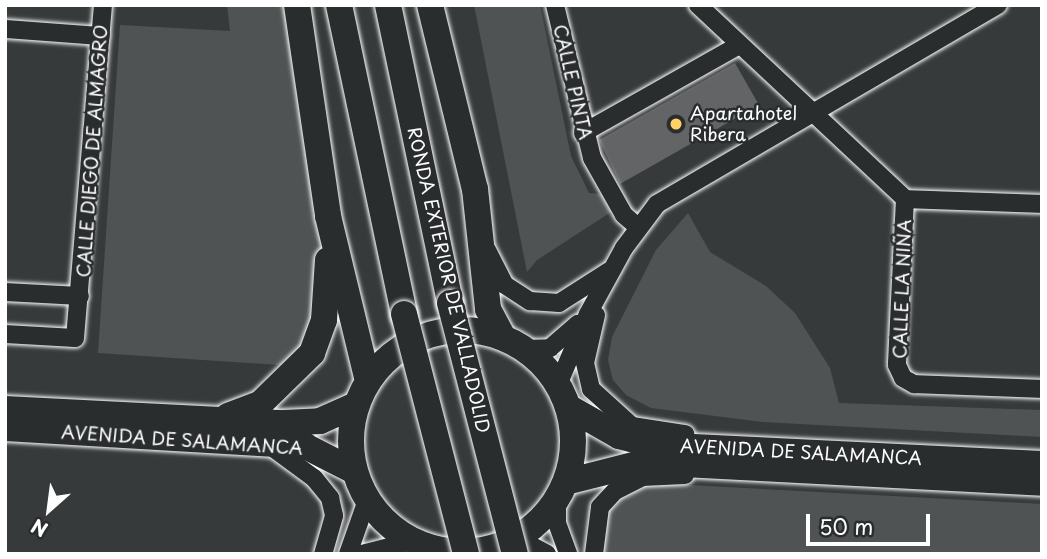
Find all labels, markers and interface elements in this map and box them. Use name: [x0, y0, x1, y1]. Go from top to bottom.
street label: CALLE DIEGO DE ALMAGRO: [72, 21, 112, 281]
street label: CALLE PINTA: [549, 21, 597, 143]
place label: Apartahotel Ribera: [690, 103, 797, 146]
marker: Apartahotel Ribera: [668, 116, 684, 132]
street label: RONDA EXTERIOR DE VALLADOLID: [403, 123, 495, 437]
street label: CALLE LA NIÑA: [889, 218, 915, 360]
street label: AVENIDA DE SALAMANCA: [60, 421, 304, 459]
street label: AVENIDA DE SALAMANCA: [679, 435, 923, 469]
north arrow: [14, 475, 84, 545]
scale bar: [809, 500, 933, 544]
text: 50 m: [819, 510, 873, 542]
text: N: [26, 513, 52, 544]

